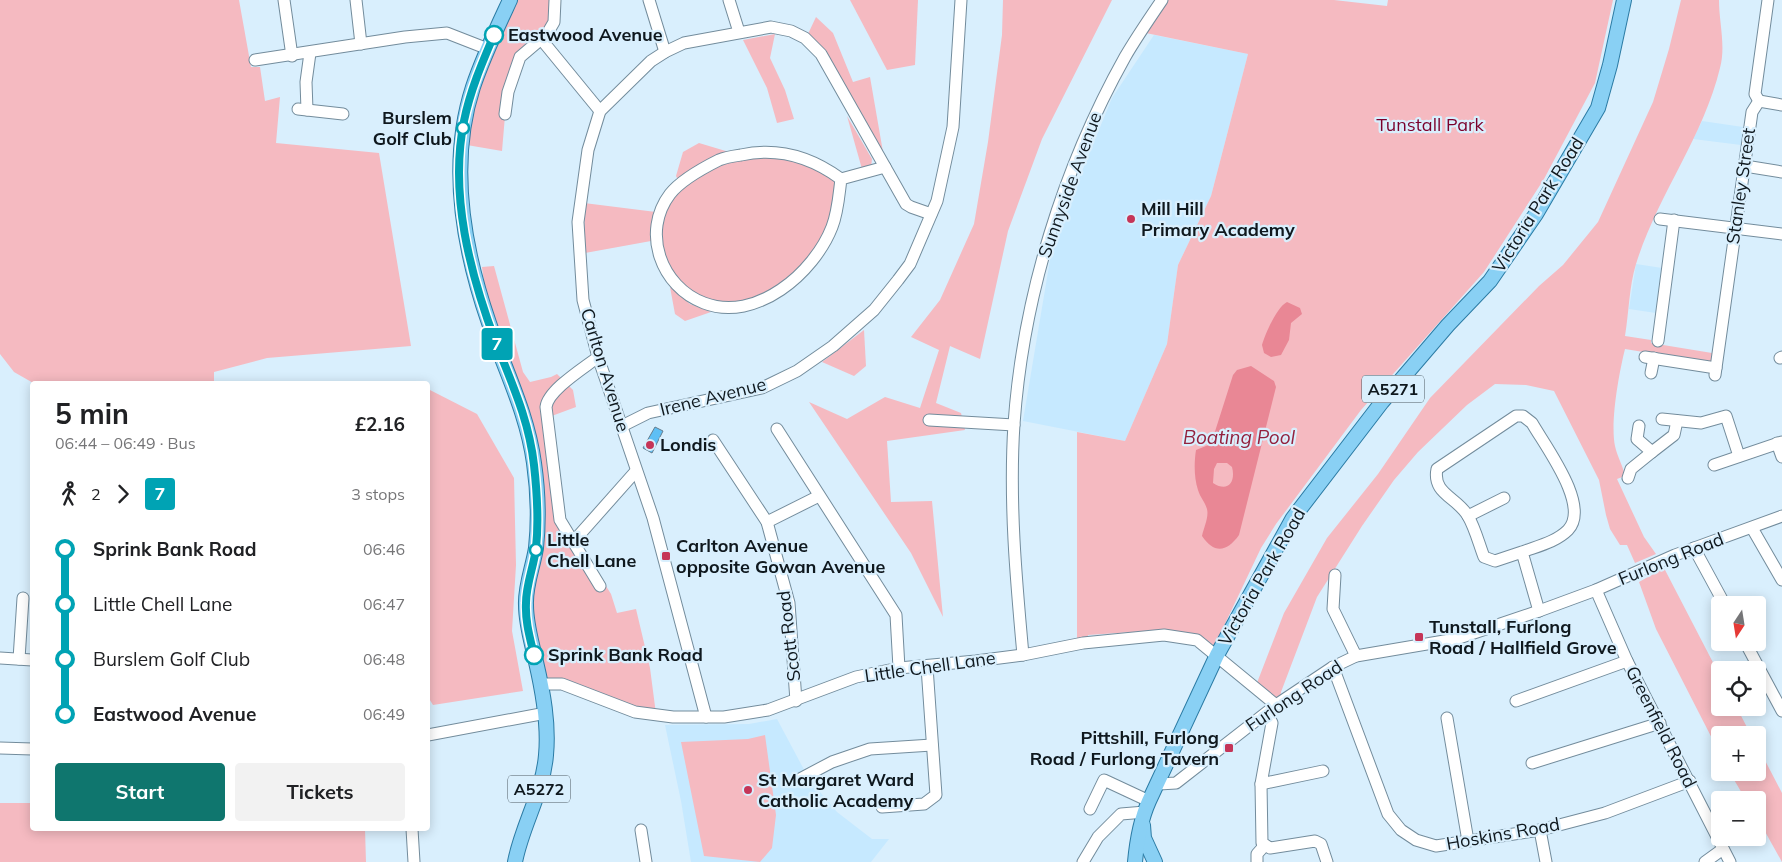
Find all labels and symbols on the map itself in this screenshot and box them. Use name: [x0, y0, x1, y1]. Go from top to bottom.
place label: Eastwood Avenue: [508, 23, 663, 46]
marker: Eastwood Avenue: [484, 25, 504, 45]
place label: Burslem Golf Club: [373, 106, 452, 150]
street label: Sunnyside Avenue: [1033, 109, 1107, 261]
park label: Tunstall Park: [1376, 113, 1485, 136]
marker: Burslem Golf Club: [456, 121, 470, 135]
street label: Stanley Street: [1721, 126, 1760, 245]
street label: Victoria Park Road: [1487, 133, 1588, 277]
place label: Mill Hill Primary Academy: [1141, 197, 1295, 241]
marker: Mill Hill Primary Academy: [1125, 213, 1137, 225]
street label: Carlton Avenue: [576, 305, 635, 434]
line badge: 7: [481, 328, 513, 360]
street label: Irene Avenue: [657, 372, 768, 421]
road number: A5271: [1362, 376, 1424, 402]
water label: Boating Pool: [1183, 425, 1296, 449]
place label: Londis: [660, 433, 716, 456]
marker: Londis: [644, 439, 656, 451]
street label: Victoria Park Road: [1213, 504, 1310, 650]
street label: Furlong Road: [1615, 527, 1727, 590]
place label: Little Chell Lane: [547, 528, 636, 572]
place label: Carlton Avenue opposite Gowan Avenue: [676, 534, 885, 578]
marker: Little Chell Lane: [529, 543, 543, 557]
marker: Carlton Avenue opposite Gowan Avenue: [660, 550, 672, 562]
street label: Scott Road: [772, 589, 805, 683]
north arrow: [1711, 596, 1766, 651]
place label: Tunstall, Furlong Road / Hallfield Grove: [1429, 615, 1617, 659]
marker: Tunstall, Furlong Road / Hallfield Grove: [1413, 631, 1425, 643]
place label: Sprink Bank Road: [548, 643, 703, 666]
marker: Sprink Bank Road: [524, 645, 544, 665]
street label: Little Chell Lane: [863, 646, 997, 687]
street label: Furlong Road: [1241, 655, 1346, 736]
street label: Greenfield Road: [1621, 662, 1702, 792]
place label: Pittshill, Furlong Road / Furlong Tavern: [1030, 726, 1219, 770]
marker: Pittshill, Furlong Road / Furlong Tavern: [1223, 742, 1235, 754]
place label: St Margaret Ward Catholic Academy: [758, 768, 914, 812]
road number: A5272: [508, 776, 570, 802]
marker: St Margaret Ward Catholic Academy: [742, 784, 754, 796]
street label: Hoskins Road: [1444, 812, 1561, 855]

